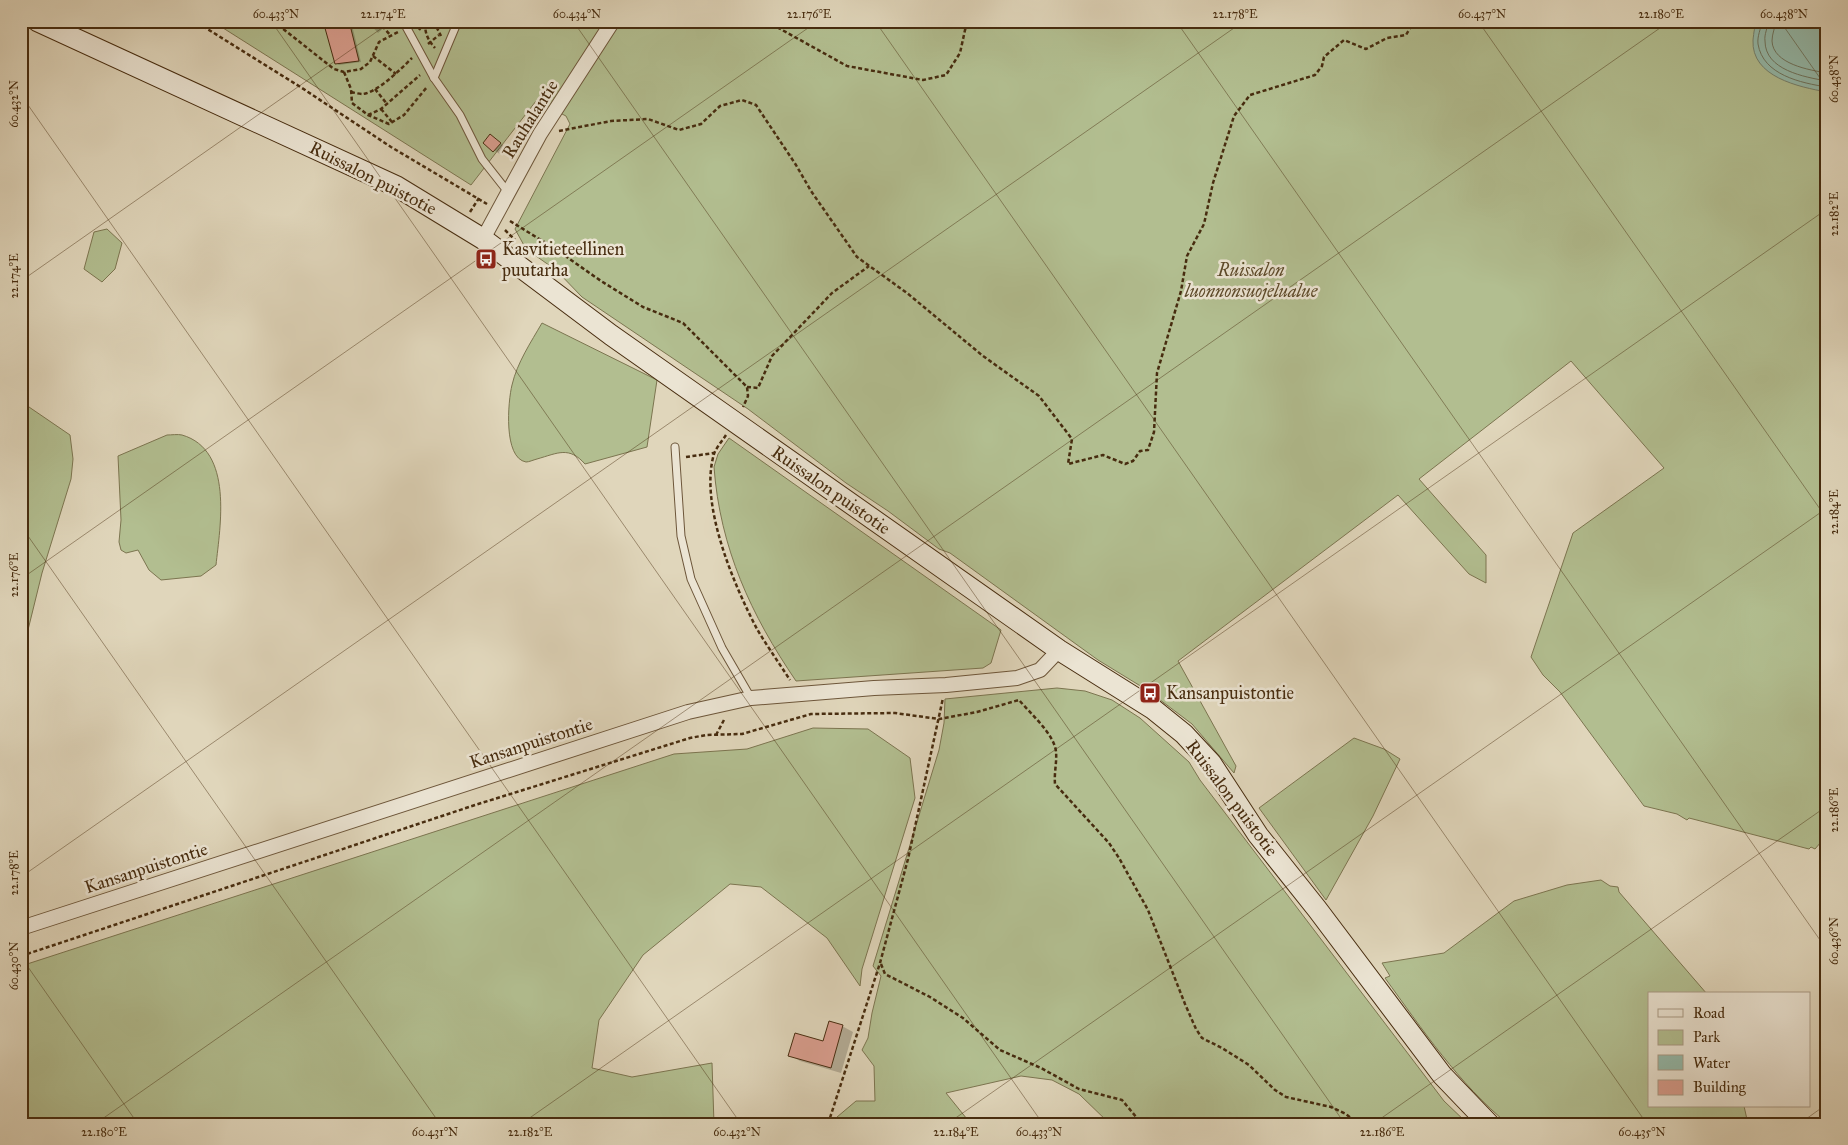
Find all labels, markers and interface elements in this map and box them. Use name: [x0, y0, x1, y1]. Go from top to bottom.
text: 60.433°N: [253, 7, 299, 21]
text: 22.174°E: [360, 7, 406, 21]
text: 60.434°N: [553, 7, 601, 21]
text: 22.176°E: [787, 7, 832, 21]
text: 22.178°E: [1213, 7, 1258, 21]
text: 60.437°N: [1458, 7, 1506, 21]
text: 22.180°E: [1638, 7, 1684, 21]
text: 60.438°N: [1760, 7, 1808, 21]
text: 60.438°N: [1827, 55, 1841, 103]
street label: Rauhalantie: [497, 76, 563, 162]
text: 60.432°N: [7, 80, 21, 128]
street label: Ruissalon puistotie: [306, 136, 440, 220]
text: 22.182°E: [1827, 191, 1841, 236]
place label: Kasvitieteellinen puutarha: [501, 238, 625, 281]
bus stop icon: Kasvitieteellinen puutarha: [474, 247, 498, 271]
text: 22.174°E: [7, 253, 21, 299]
park label: Ruissalon luonnonsuojelualue: [1184, 259, 1319, 302]
street label: Ruissalon puistotie: [767, 441, 895, 539]
text: 22.184°E: [1827, 489, 1841, 535]
text: 22.176°E: [7, 552, 21, 597]
bus stop icon: Kansanpuistontie: [1138, 681, 1162, 705]
place label: Kansanpuistontie: [1166, 682, 1294, 704]
street label: Kansanpuistontie: [467, 713, 595, 773]
street label: Ruissalon puistotie: [1181, 736, 1283, 860]
text: 22.186°E: [1827, 787, 1841, 832]
street label: Kansanpuistontie: [82, 838, 210, 898]
text: 22.178°E: [7, 850, 21, 896]
text: 60.436°N: [1827, 917, 1841, 965]
text: 60.430°N: [7, 942, 21, 990]
legend: [1648, 992, 1810, 1108]
text: Road: [1693, 1004, 1725, 1022]
text: Park: [1693, 1028, 1720, 1046]
text: Water: [1693, 1054, 1730, 1072]
text: Building: [1693, 1078, 1747, 1096]
text: 22.180°E: [81, 1125, 127, 1139]
text: 60.431°N: [412, 1125, 458, 1139]
text: 22.182°E: [508, 1125, 553, 1139]
text: 60.432°N: [713, 1125, 761, 1139]
text: 22.184°E: [933, 1125, 979, 1139]
text: 60.433°N: [1016, 1125, 1062, 1139]
text: 22.186°E: [1360, 1125, 1405, 1139]
text: 60.435°N: [1618, 1125, 1666, 1139]

